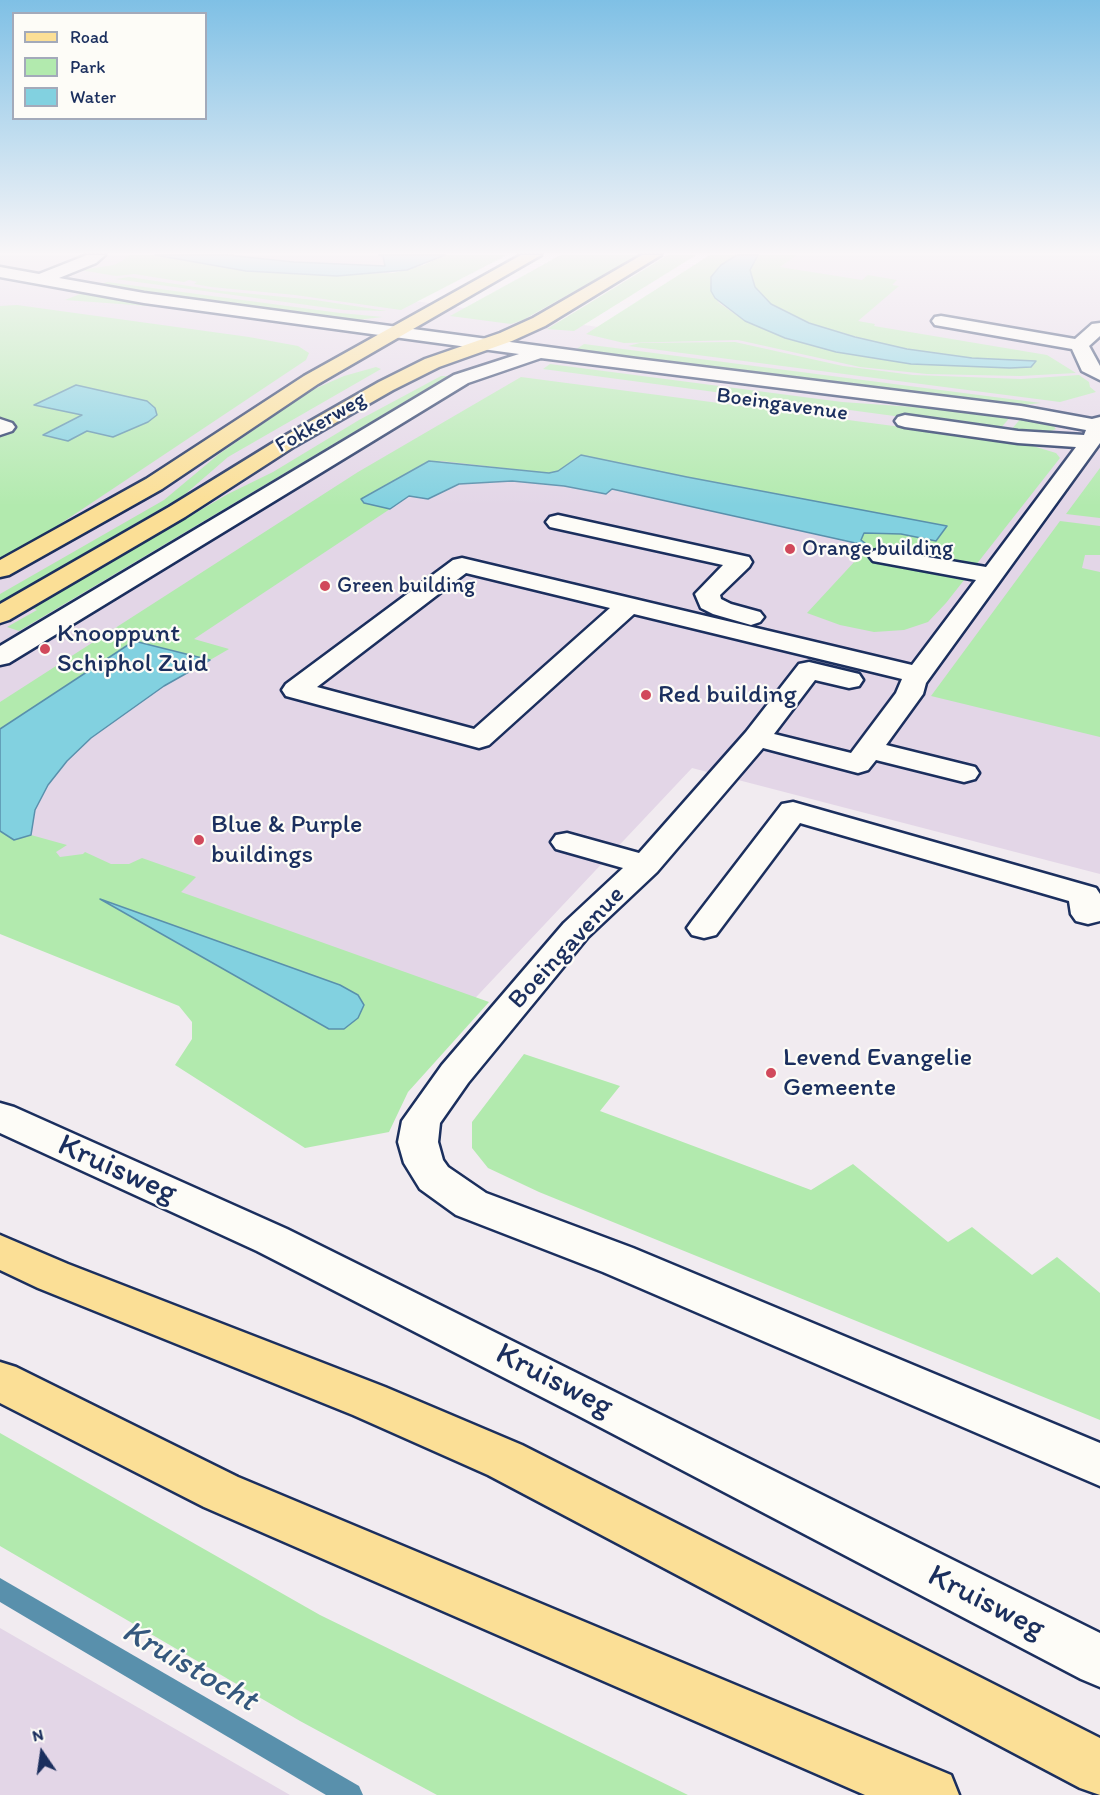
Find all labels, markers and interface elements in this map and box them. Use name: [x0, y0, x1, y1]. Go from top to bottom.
legend: [12, 12, 207, 120]
text: Road: [70, 26, 109, 48]
text: Park: [70, 56, 105, 78]
text: Water: [70, 86, 116, 108]
street label: Boeingavenue: [715, 383, 849, 427]
street label: Fokkerweg: [271, 386, 371, 460]
place label: Orange building: [802, 536, 953, 562]
marker: Orange building: [783, 542, 797, 556]
place label: Green building: [337, 573, 475, 599]
marker: Green building: [318, 579, 332, 593]
place label: Knooppunt Schiphol Zuid: [57, 618, 208, 680]
marker: Knooppunt Schiphol Zuid: [38, 642, 52, 656]
place label: Red building: [658, 679, 797, 711]
marker: Red building: [639, 688, 653, 702]
place label: Blue & Purple buildings: [211, 809, 362, 870]
marker: Blue & Purple buildings: [192, 833, 206, 847]
street label: Boeingavenue: [502, 880, 632, 1016]
place label: Levend Evangelie Gemeente: [783, 1042, 972, 1104]
marker: Levend Evangelie Gemeente: [764, 1066, 778, 1080]
street label: Kruisweg: [51, 1127, 183, 1213]
street label: Kruisweg: [489, 1335, 619, 1427]
street label: Kruisweg: [921, 1557, 1051, 1649]
water label: Kruistocht: [115, 1613, 263, 1721]
north arrow: [12, 1723, 72, 1783]
text: N: [30, 1725, 45, 1745]

